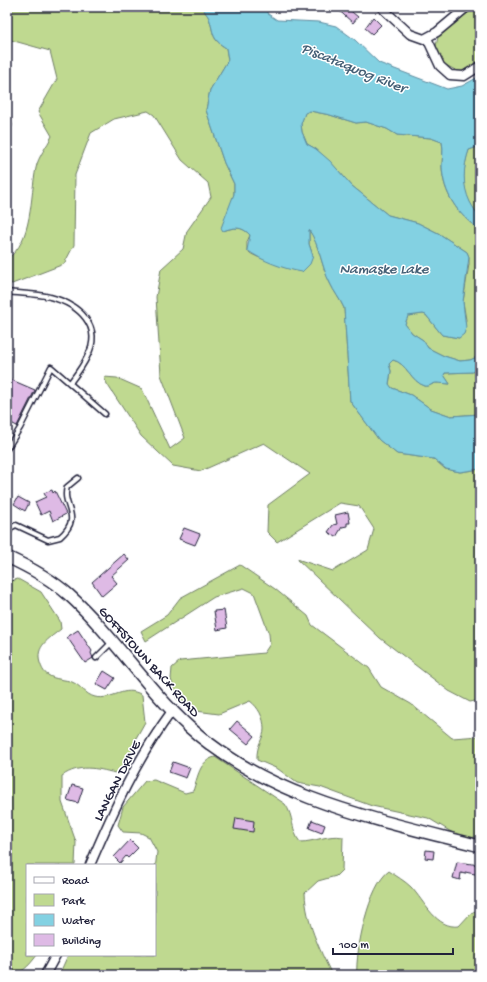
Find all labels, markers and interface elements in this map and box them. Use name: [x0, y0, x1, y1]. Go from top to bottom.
water label: Piscataquog River: [298, 40, 411, 99]
water label: Namaske Lake: [340, 261, 430, 279]
street label: GOFFSTOWN BACK ROAD: [94, 604, 203, 722]
street label: LANGAN DRIVE: [91, 737, 146, 824]
legend: [26, 864, 156, 956]
text: Road: [62, 875, 89, 889]
text: Park: [61, 895, 87, 909]
text: Water: [62, 915, 96, 929]
scale bar: [333, 930, 453, 956]
text: Building: [61, 935, 101, 949]
text: 100 m: [338, 939, 369, 953]

